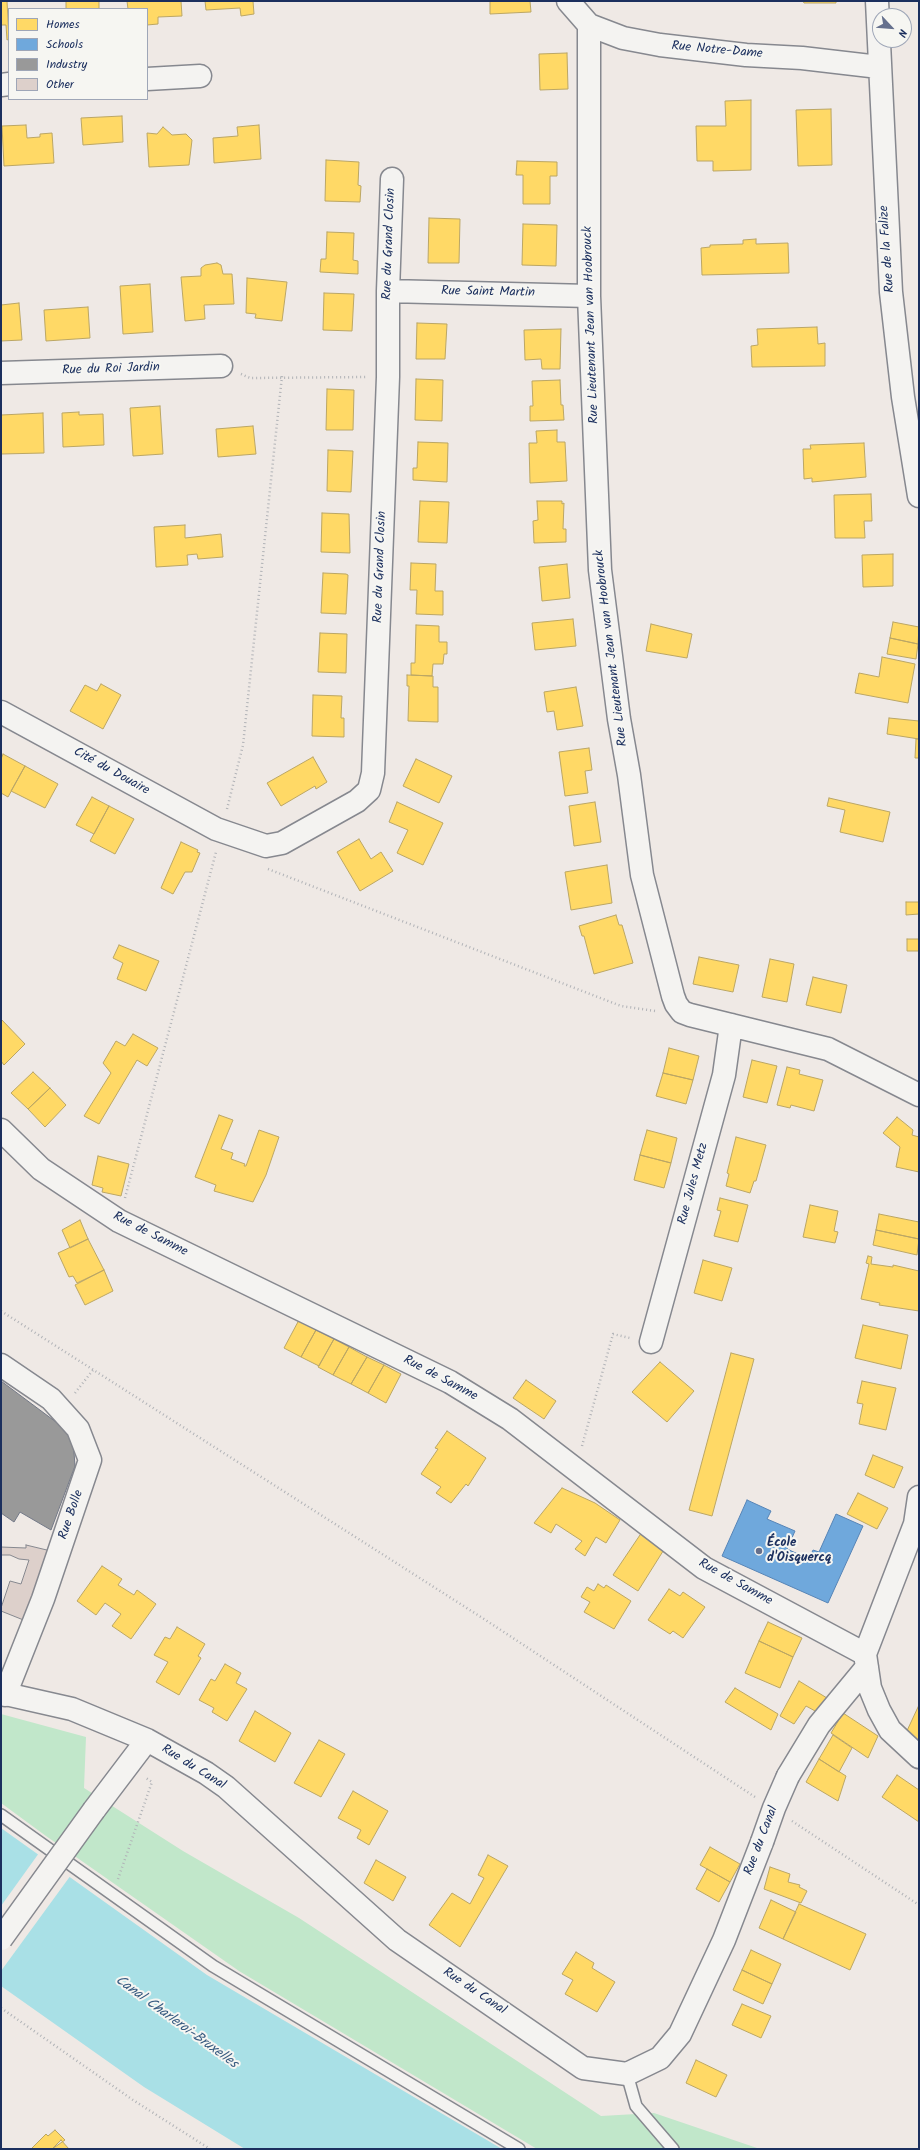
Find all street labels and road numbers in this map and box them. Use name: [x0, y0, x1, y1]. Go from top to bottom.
street label: Rue Notre-Dame: [671, 39, 763, 63]
street label: Rue du Grand Closin: [380, 188, 400, 300]
street label: Rue de la Falize: [877, 205, 899, 293]
street label: Rue Lieutenant Jean van Hoobrouck: [581, 226, 603, 424]
street label: Rue Saint Martin: [441, 284, 535, 302]
street label: Rue du Roi Jardin: [62, 361, 160, 379]
street label: Rue du Grand Closin: [371, 511, 391, 623]
street label: Rue Lieutenant Jean van Hoobrouck: [592, 549, 632, 747]
street label: Cité du Douaire: [70, 745, 152, 799]
street label: Rue Jules Metz: [676, 1141, 712, 1227]
street label: Rue de Samme: [110, 1209, 190, 1261]
street label: Rue de Samme: [400, 1353, 480, 1405]
street label: Rue Bolle: [56, 1488, 88, 1542]
street label: Rue de Samme: [695, 1556, 775, 1610]
street label: Rue du Canal: [158, 1742, 228, 1794]
street label: Rue du Canal: [742, 1804, 782, 1878]
street label: Rue du Canal: [439, 1965, 509, 2019]

